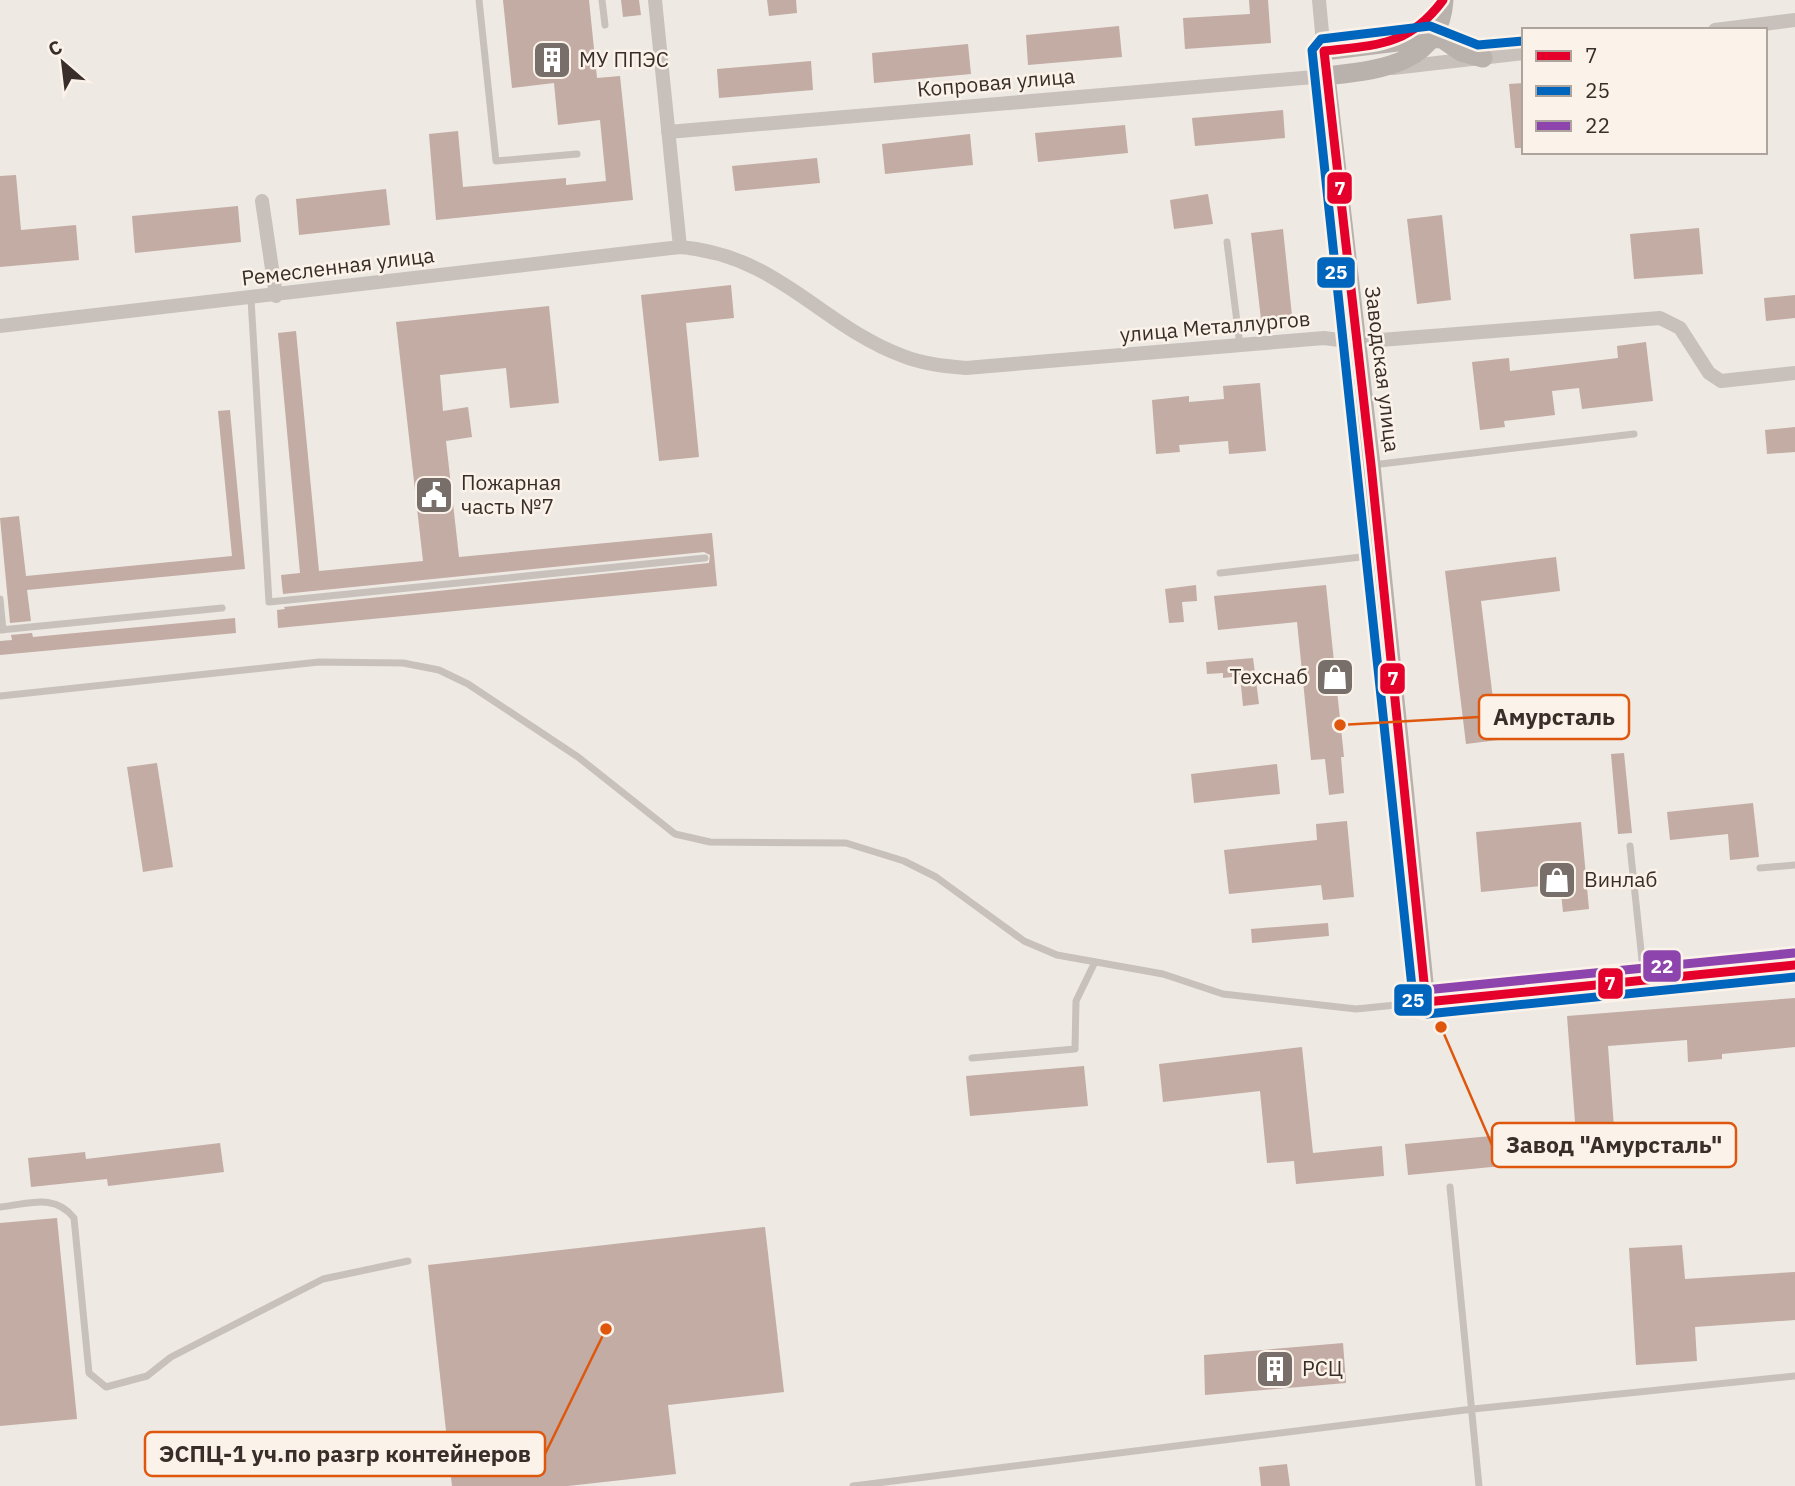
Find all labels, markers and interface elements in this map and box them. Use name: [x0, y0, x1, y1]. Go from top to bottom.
north arrow: [28, 28, 98, 98]
legend: [1522, 28, 1767, 154]
text: С: [44, 34, 66, 61]
building icon: МУ ППЭС: [531, 39, 573, 81]
text: 7: [1585, 41, 1598, 69]
place label: МУ ППЭС: [579, 45, 669, 73]
street label: Копровая улица: [916, 61, 1076, 103]
text: 25: [1585, 76, 1610, 104]
text: 22: [1585, 111, 1610, 139]
line badge: 7: [1326, 171, 1353, 205]
text: 7: [1334, 176, 1346, 200]
street label: Ремесленная улица: [240, 240, 436, 292]
line badge: 25: [1316, 256, 1356, 289]
text: 25: [1325, 260, 1347, 284]
street label: Заводская улица: [1359, 284, 1407, 454]
street label: улица Металлургов: [1119, 304, 1311, 348]
place label: Пожарная часть №7: [461, 468, 561, 520]
public building icon: Пожарная часть №7: [413, 474, 455, 516]
shop icon: Техснаб: [1314, 656, 1356, 698]
place label: Техснаб: [1230, 662, 1308, 690]
line badge: 7: [1379, 662, 1406, 695]
text: 7: [1387, 666, 1399, 690]
callout: Амурсталь: [1479, 695, 1629, 739]
text: Амурсталь: [1493, 701, 1615, 731]
shop icon: Винлаб: [1536, 859, 1578, 901]
place label: Винлаб: [1584, 865, 1657, 893]
line badge: 22: [1642, 949, 1682, 983]
text: 22: [1651, 954, 1673, 978]
line badge: 7: [1597, 967, 1624, 1000]
text: 7: [1604, 971, 1616, 995]
line badge: 25: [1393, 983, 1433, 1017]
text: 25: [1402, 988, 1424, 1012]
callout: Завод "Амурсталь": [1492, 1123, 1736, 1167]
text: Завод "Амурсталь": [1506, 1129, 1722, 1159]
building icon: РСЦ: [1254, 1348, 1296, 1390]
place label: РСЦ: [1302, 1354, 1343, 1382]
callout: ЭСПЦ-1 уч.по разгр контейнеров: [145, 1432, 545, 1476]
text: ЭСПЦ-1 уч.по разгр контейнеров: [159, 1438, 531, 1468]

